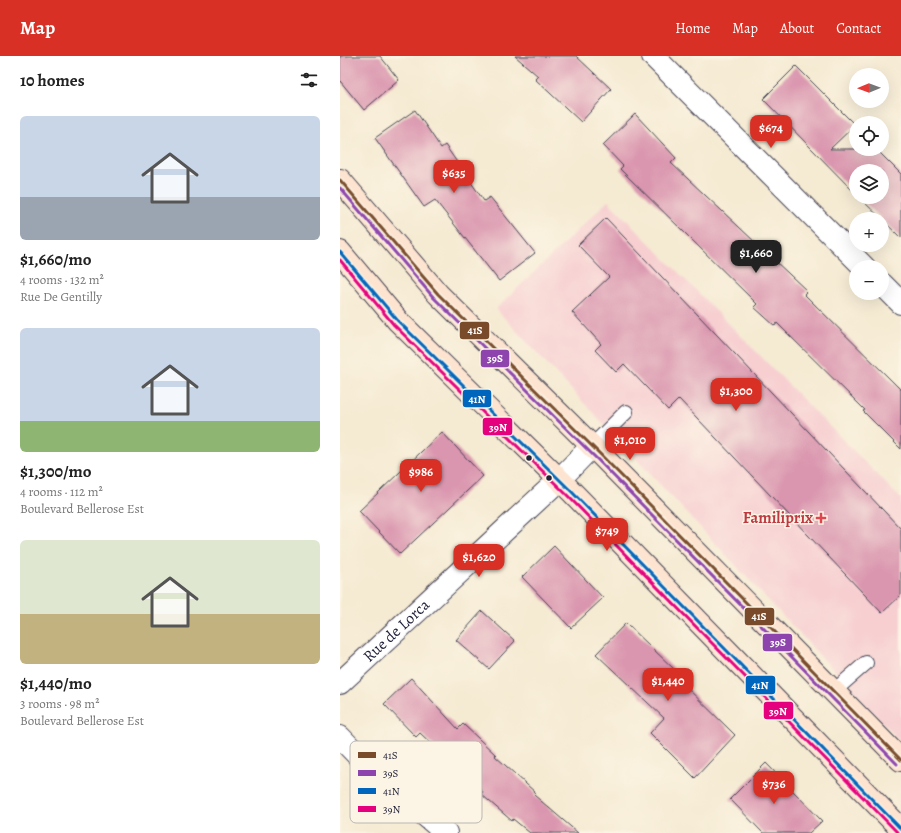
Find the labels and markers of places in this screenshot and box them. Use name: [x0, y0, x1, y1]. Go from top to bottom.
pin: $674: [747, 115, 795, 149]
pin: $635: [430, 160, 478, 194]
pin: $1,660: [723, 240, 789, 274]
pin: $1,300: [703, 378, 769, 412]
pin: $1,010: [597, 427, 663, 461]
unlabelled marker: [524, 453, 534, 463]
pin: $986: [397, 459, 445, 493]
unlabelled marker: [544, 473, 554, 483]
place label: Familiprix: [743, 507, 813, 529]
marker: Familiprix: [816, 513, 826, 523]
pin: $749: [583, 518, 631, 552]
pin: $1,620: [446, 544, 512, 578]
pin: $1,440: [635, 668, 701, 702]
pin: $736: [750, 771, 798, 805]

